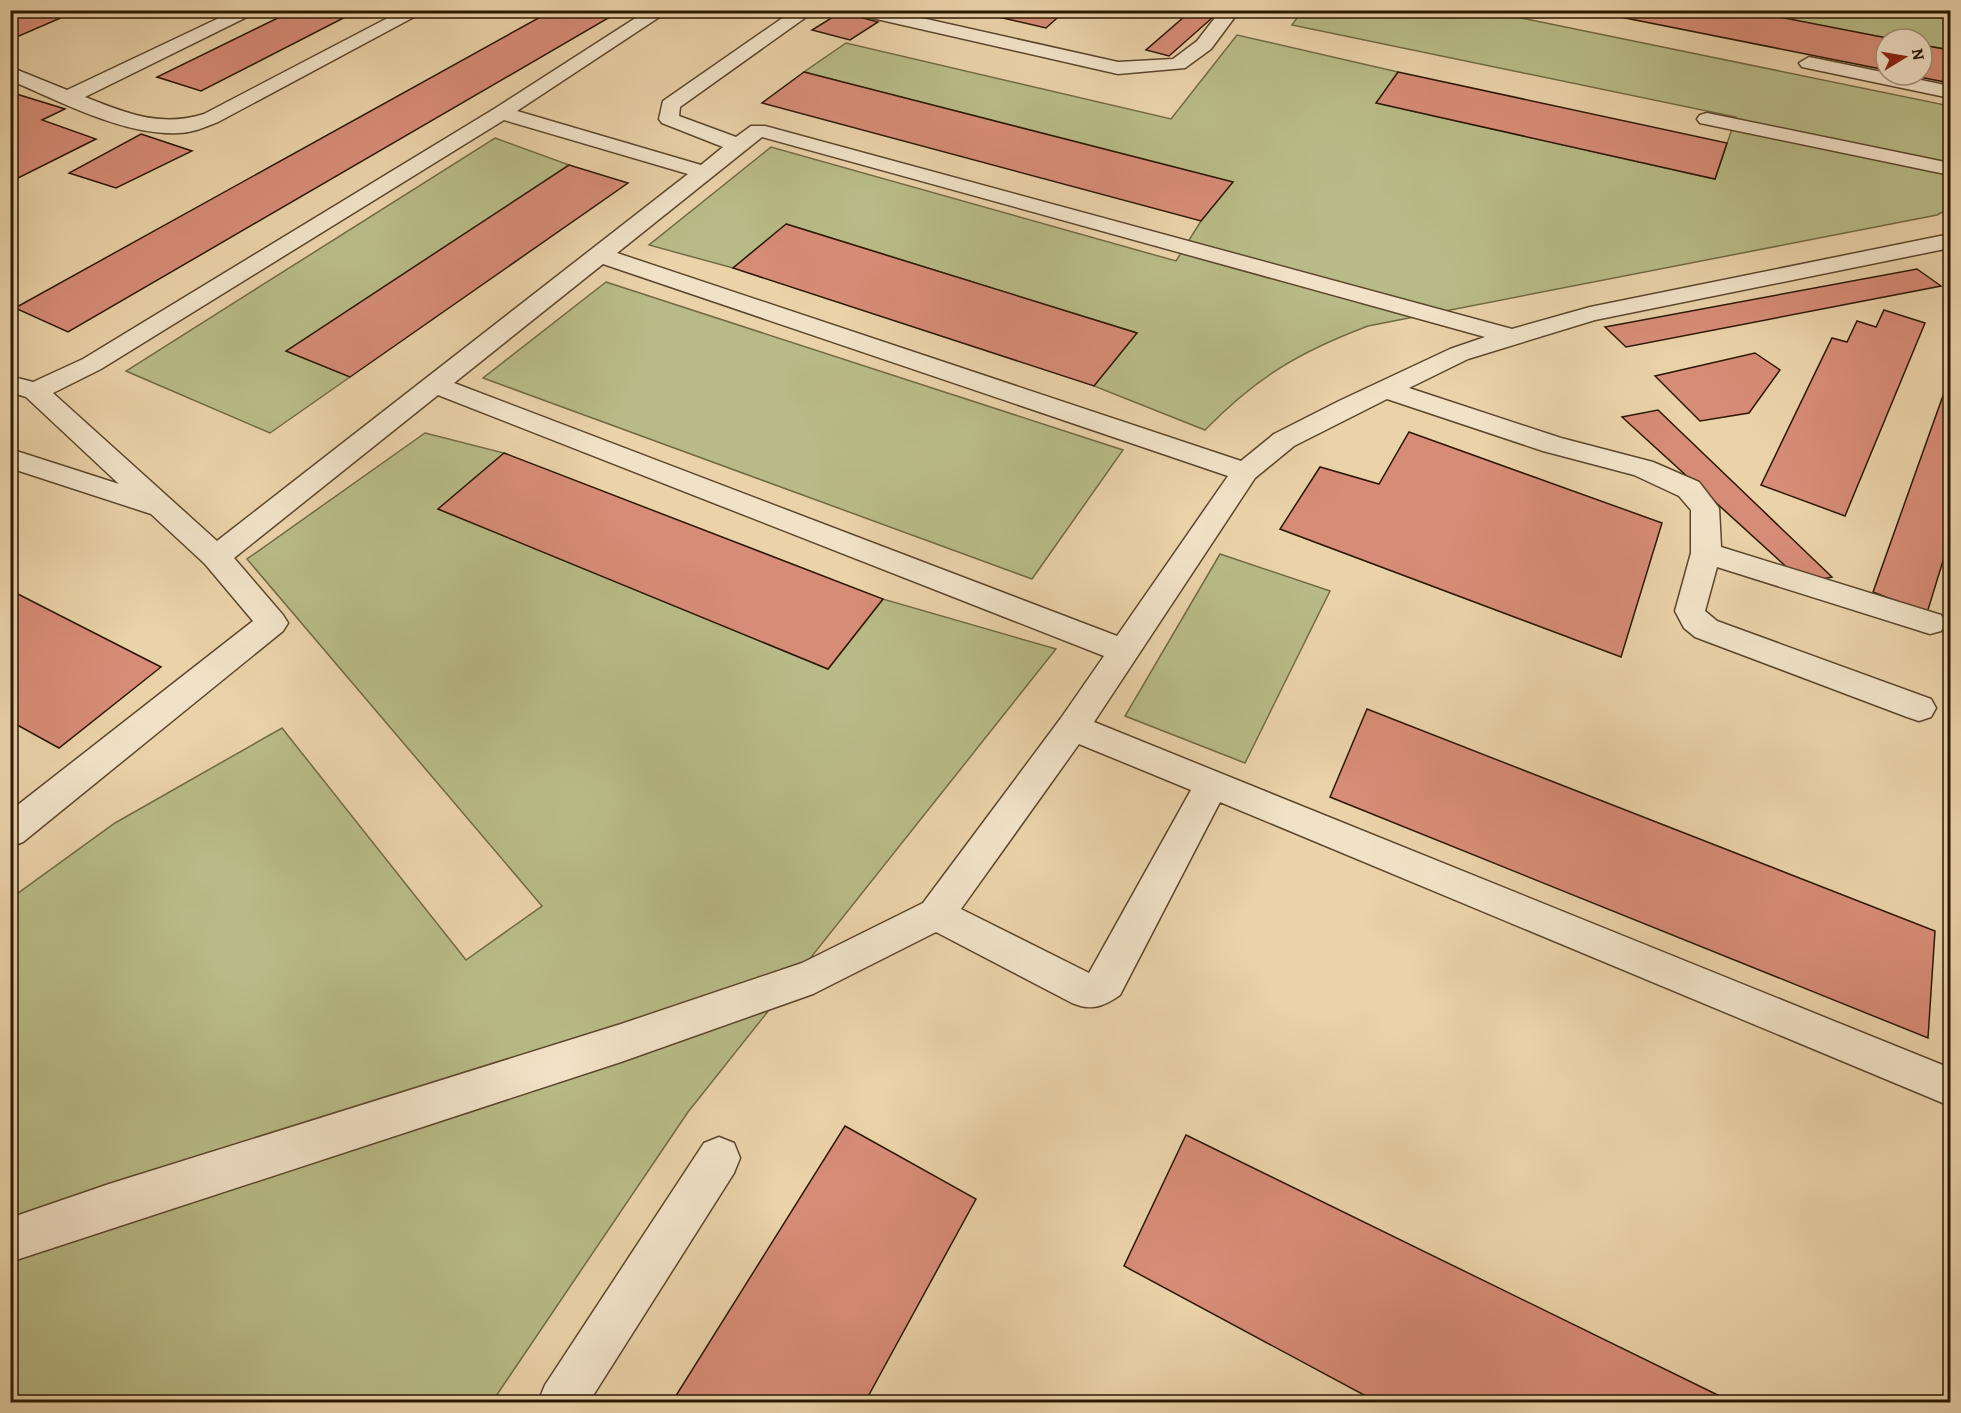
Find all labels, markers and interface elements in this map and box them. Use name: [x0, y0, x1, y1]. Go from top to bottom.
north arrow: [1874, 27, 1934, 87]
text: N: [1906, 47, 1930, 62]

